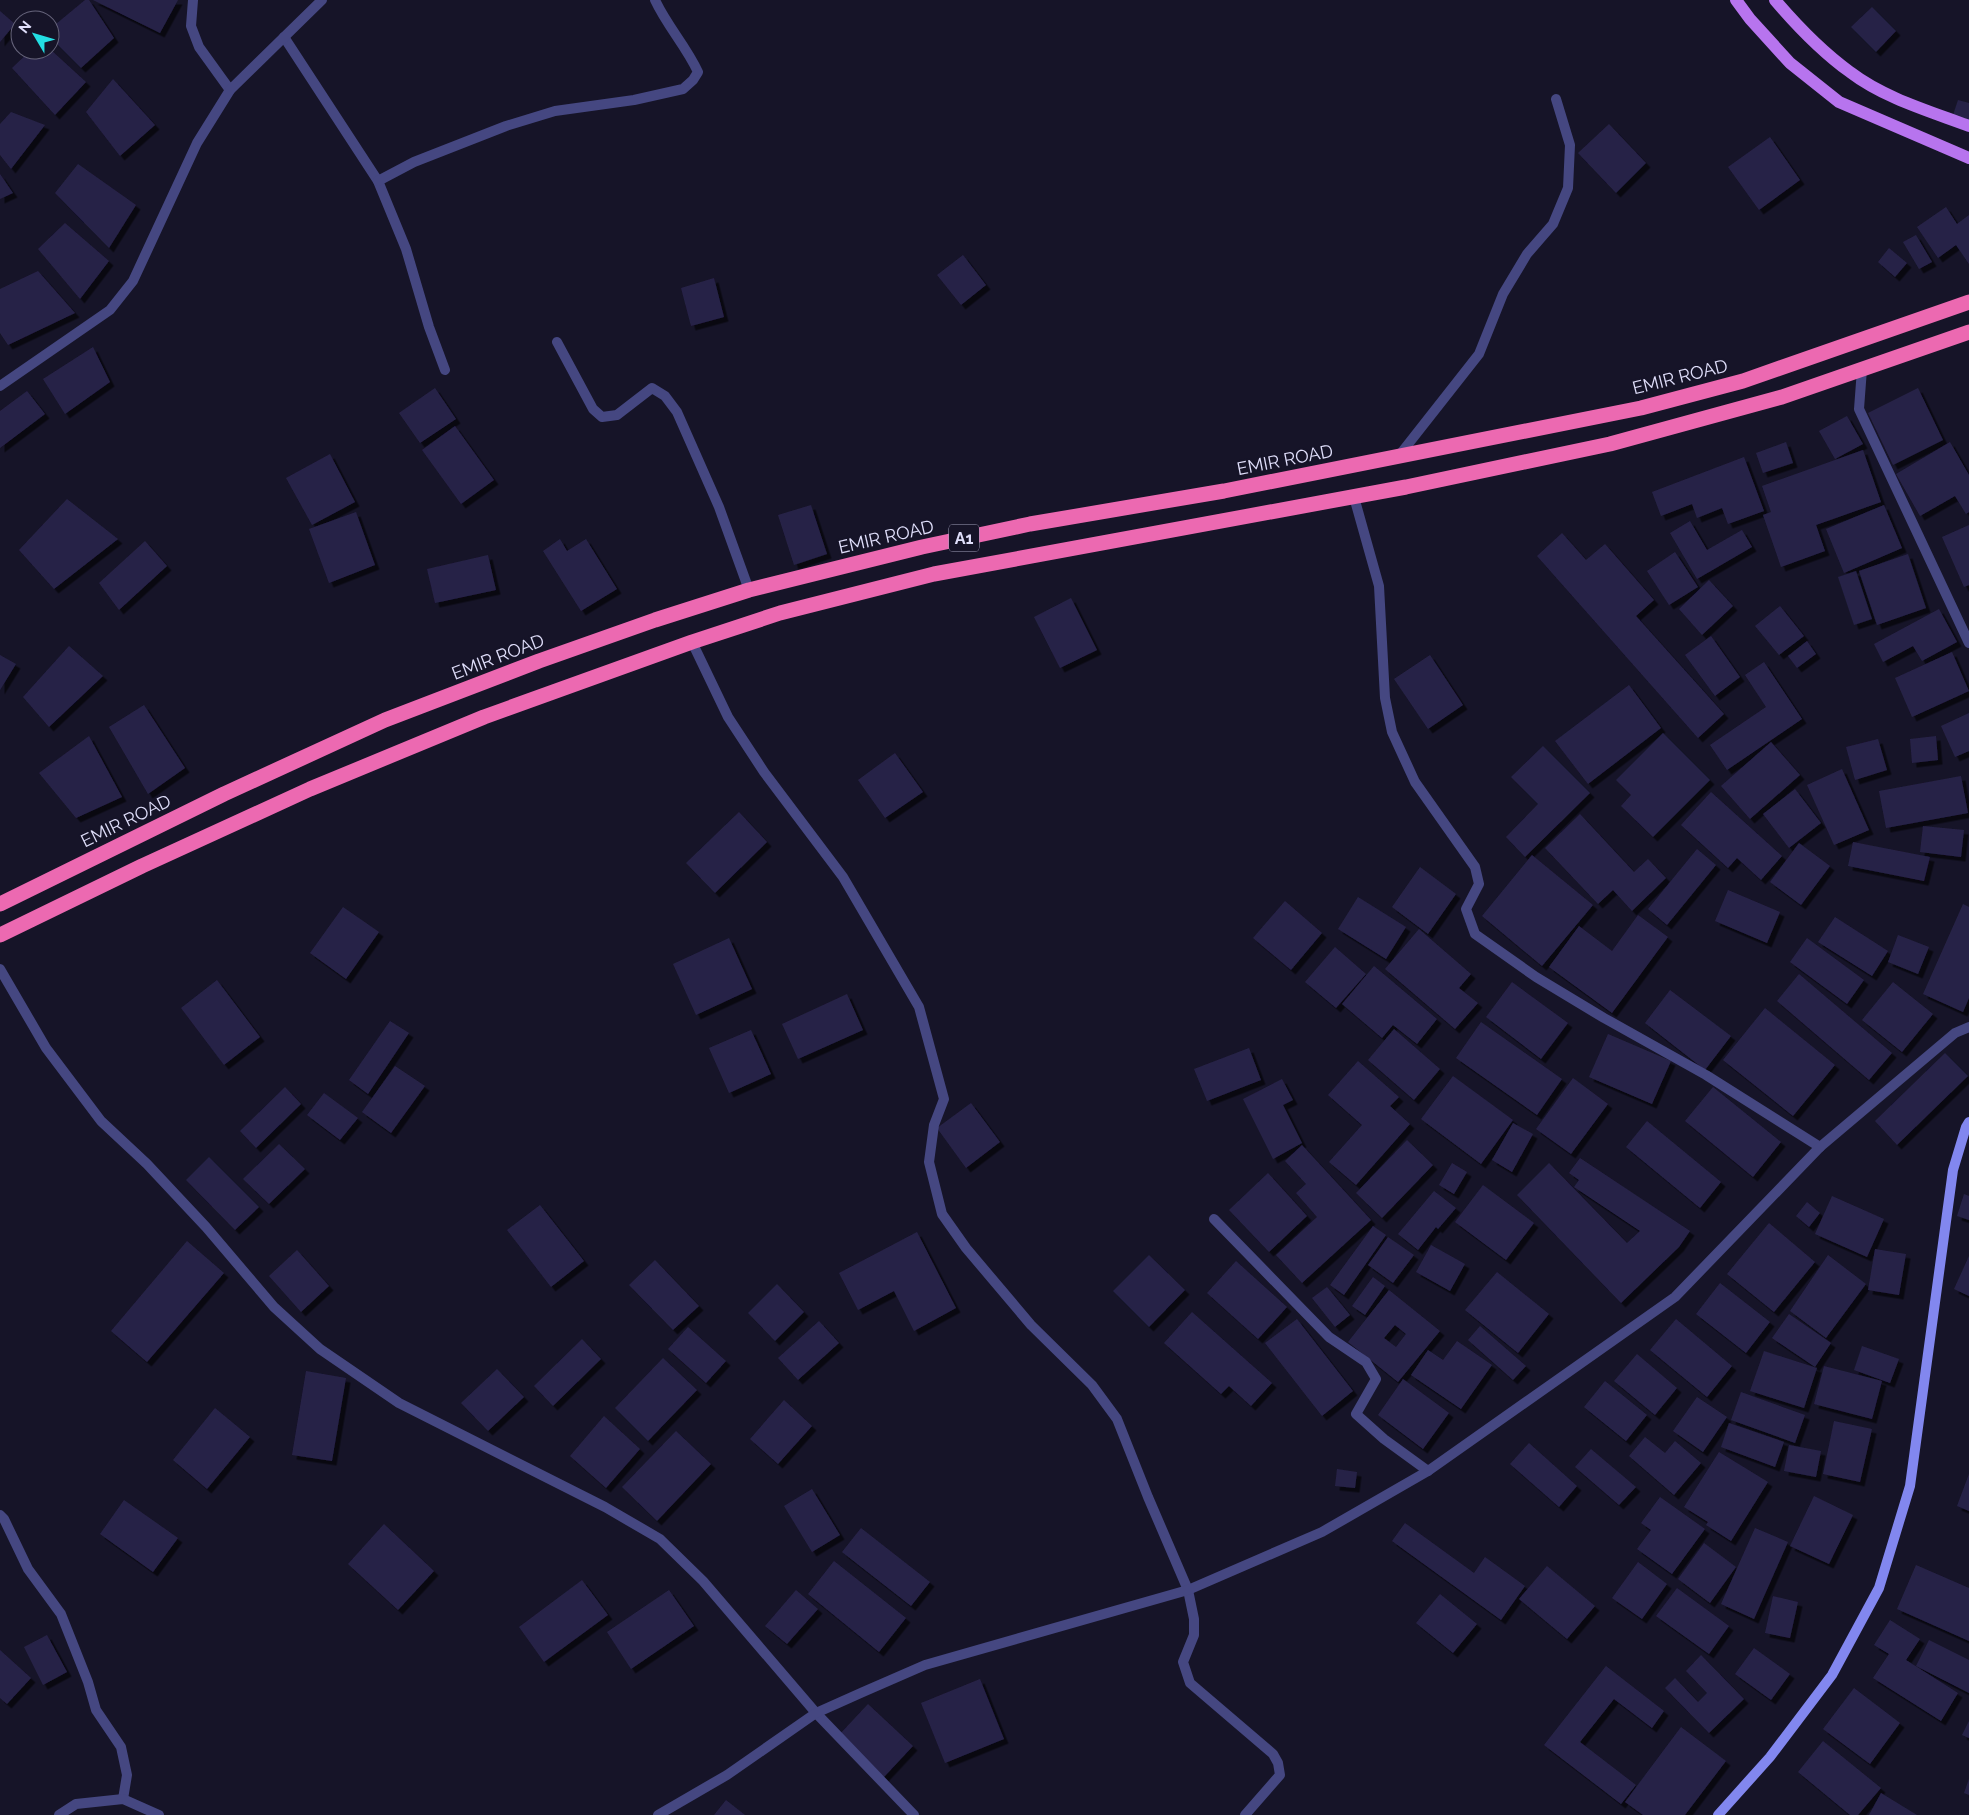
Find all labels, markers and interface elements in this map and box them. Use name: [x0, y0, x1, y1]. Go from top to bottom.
north arrow: [10, 10, 60, 60]
text: N: [15, 18, 34, 36]
street label: EMIR ROAD: [1630, 355, 1730, 398]
street label: EMIR ROAD: [1235, 440, 1335, 479]
street label: EMIR ROAD: [836, 515, 936, 558]
road number: A1: [949, 524, 979, 552]
street label: EMIR ROAD: [449, 629, 547, 684]
street label: EMIR ROAD: [77, 790, 174, 851]

